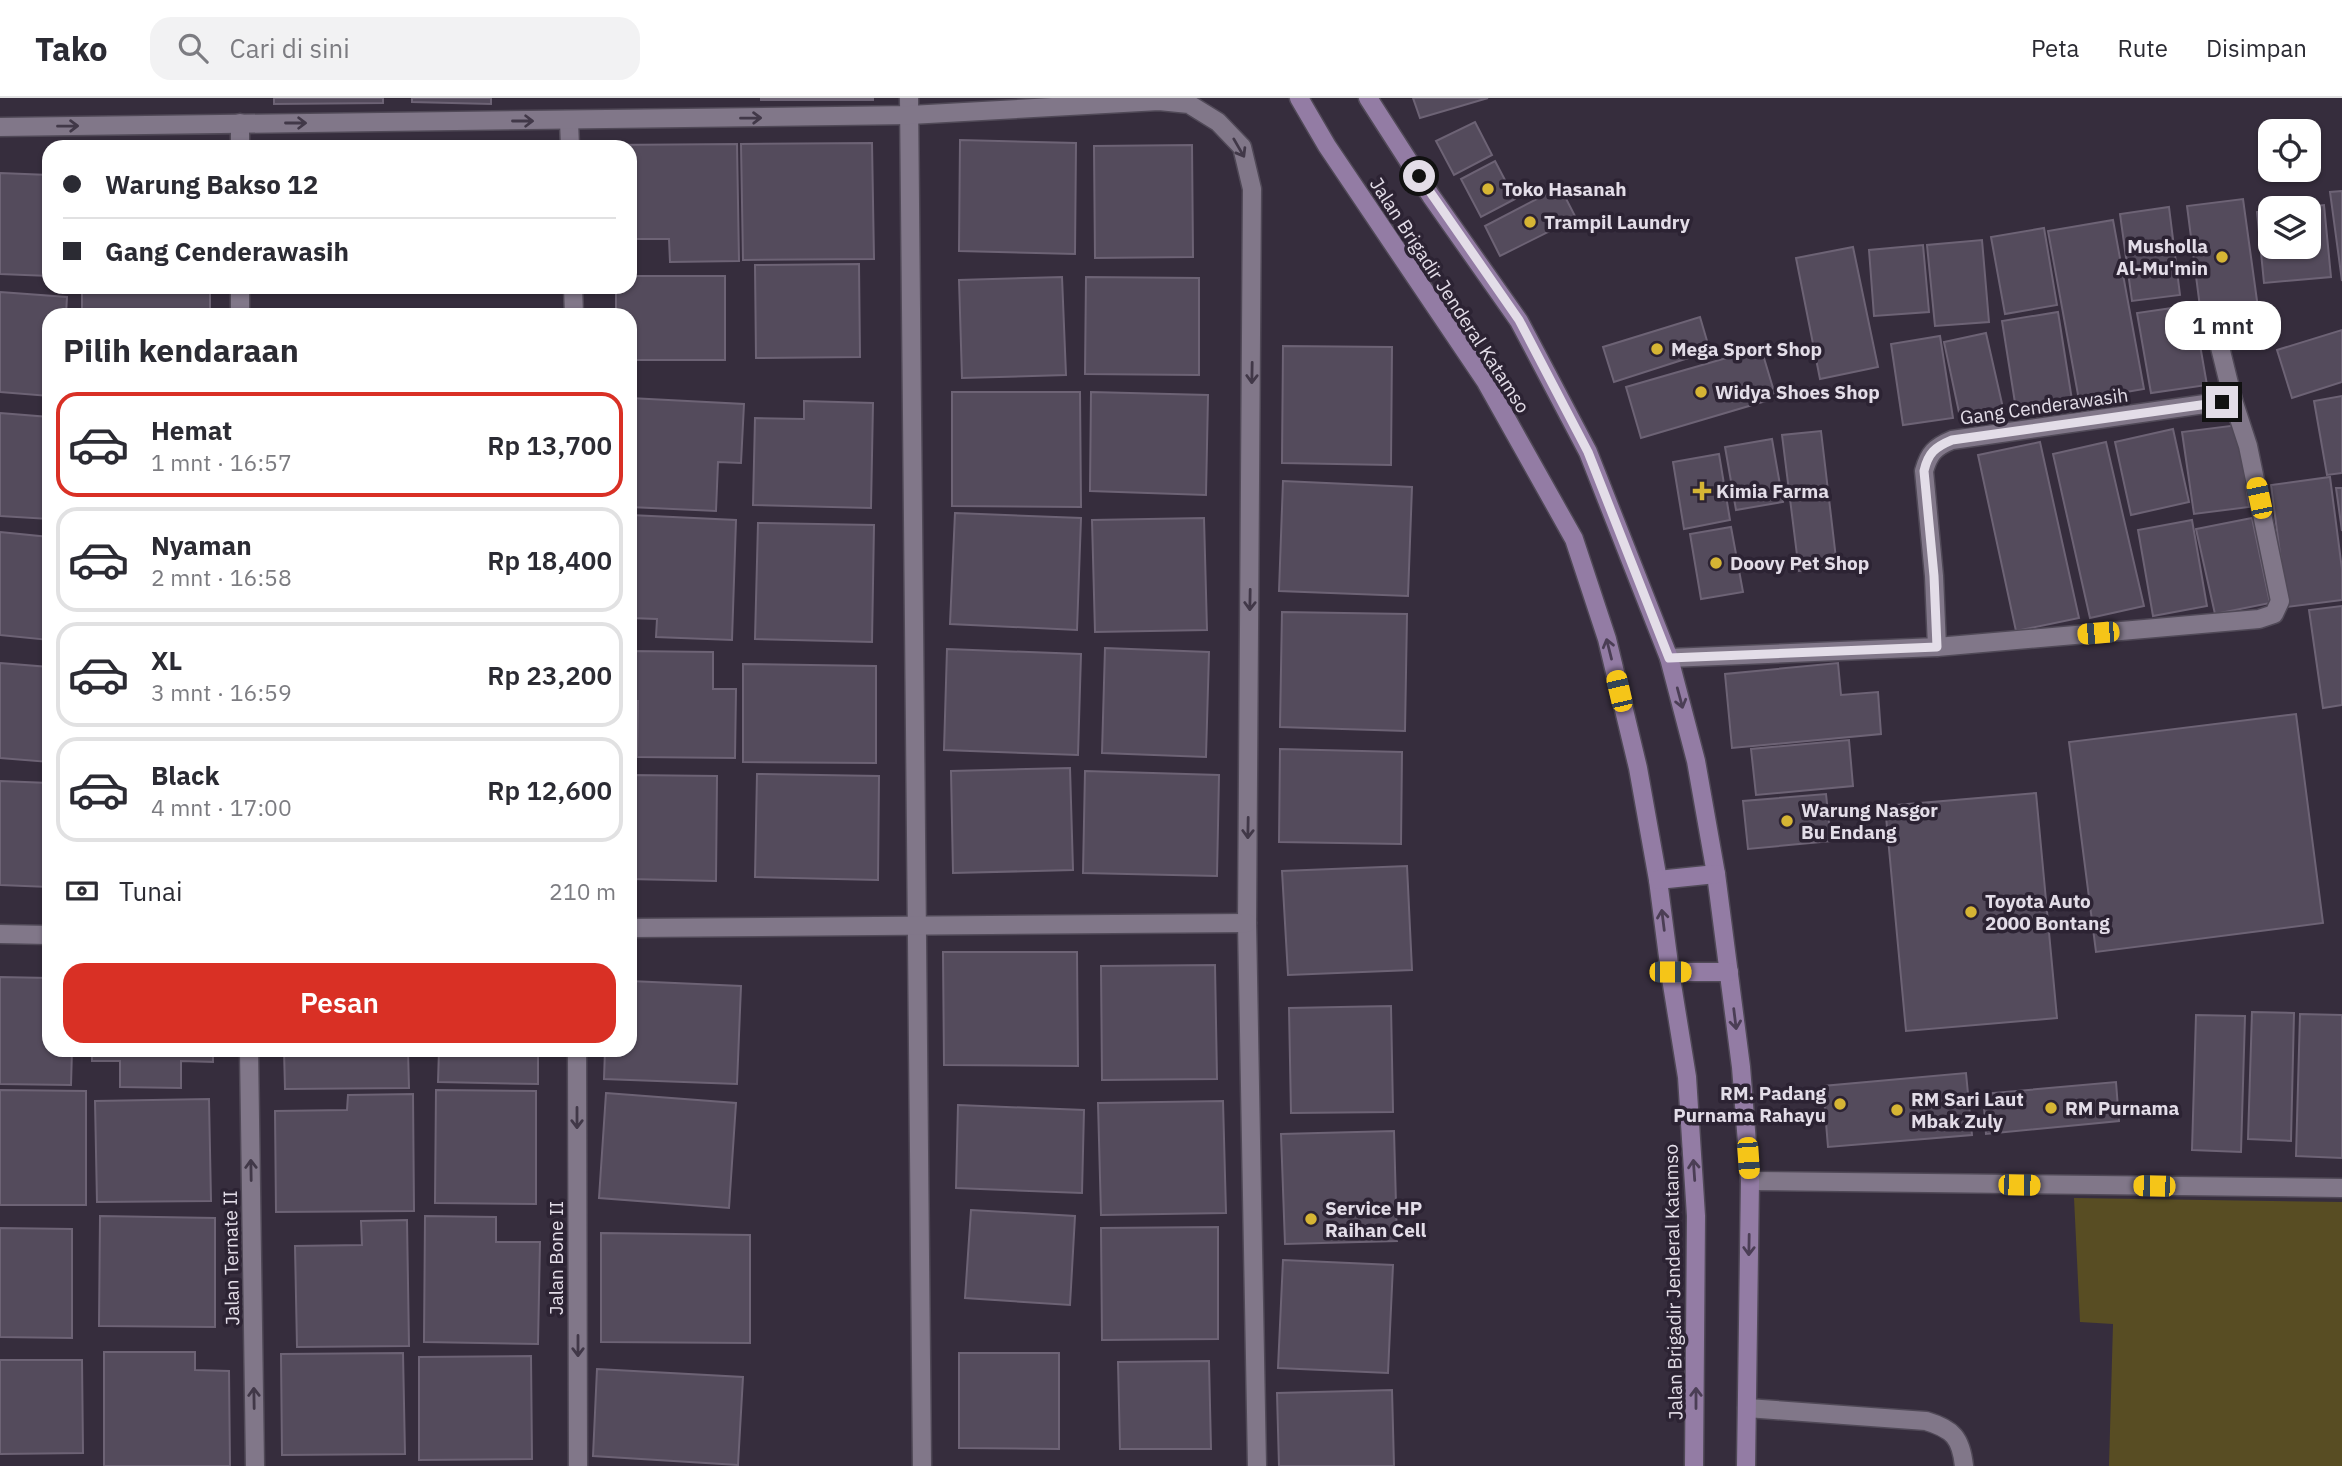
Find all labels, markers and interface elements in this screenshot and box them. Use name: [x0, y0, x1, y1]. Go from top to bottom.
search box: [150, 17, 640, 80]
text: Tako: [35, 27, 108, 70]
icon: search: [174, 29, 212, 67]
text: Cari di sini: [230, 31, 350, 65]
text: Peta: [2031, 32, 2079, 64]
text: Rute: [2117, 32, 2168, 64]
text: Disimpan: [2206, 32, 2307, 64]
one-way arrow: [739, 111, 762, 125]
one-way arrow: [511, 114, 534, 128]
one-way arrow: [284, 116, 307, 130]
one-way arrow: [56, 119, 79, 133]
map controls: [2258, 119, 2321, 259]
button: locate: [2258, 119, 2321, 182]
one-way arrow: [1232, 138, 1246, 158]
route start: [1403, 160, 1435, 192]
text: Warung Bakso 12: [105, 167, 318, 201]
street label: Jalan Brigadir Jenderal Katamso: [1365, 173, 1535, 417]
place label: Toko Hasanah: [1502, 177, 1627, 201]
marker: Toko Hasanah: [1480, 181, 1496, 197]
button: layers: [2258, 196, 2321, 259]
place label: Trampil Laundry: [1544, 210, 1691, 234]
marker: Trampil Laundry: [1522, 214, 1538, 230]
text: Gang Cenderawasih: [105, 234, 349, 268]
place label: Musholla Al-Mu'min: [2116, 234, 2208, 280]
marker: Musholla Al-Mu'min: [2214, 249, 2230, 265]
callout: 1 mnt: [2164, 300, 2280, 350]
text: 1 mnt: [2192, 310, 2254, 340]
text: Pilih kendaraan: [63, 329, 299, 371]
place label: Mega Sport Shop: [1671, 337, 1822, 361]
marker: Mega Sport Shop: [1649, 341, 1665, 357]
one-way arrow: [1245, 361, 1259, 384]
place label: Widya Shoes Shop: [1715, 380, 1880, 404]
street label: Gang Cenderawasih: [1958, 382, 2130, 430]
marker: Widya Shoes Shop: [1693, 384, 1709, 400]
route end: [2206, 386, 2238, 418]
icon: car: [67, 413, 130, 476]
text: Hemat: [151, 413, 232, 447]
text: Rp 13,700: [487, 428, 612, 462]
text: 1 mnt · 16:57: [151, 447, 292, 477]
car: [2245, 475, 2274, 521]
place label: Kimia Farma: [1716, 479, 1829, 503]
marker: Kimia Farma: [1694, 483, 1710, 499]
icon: car: [67, 528, 130, 591]
text: Nyaman: [151, 528, 252, 562]
text: Rp 18,400: [487, 543, 612, 577]
place label: Doovy Pet Shop: [1730, 551, 1869, 575]
marker: Doovy Pet Shop: [1708, 555, 1724, 571]
text: 2 mnt · 16:58: [151, 562, 292, 592]
one-way arrow: [1243, 589, 1257, 612]
car: [2077, 621, 2120, 645]
one-way arrow: [1602, 639, 1615, 661]
icon: car: [67, 643, 130, 706]
text: XL: [151, 643, 182, 677]
text: Rp 23,200: [487, 658, 612, 692]
car: [1605, 668, 1634, 714]
text: 3 mnt · 16:59: [151, 677, 292, 707]
one-way arrow: [1674, 686, 1687, 709]
icon: car: [67, 758, 130, 821]
text: Black: [151, 758, 219, 792]
text: Rp 12,600: [487, 773, 612, 807]
text: 4 mnt · 17:00: [151, 792, 292, 822]
place label: Warung Nasgor Bu Endang: [1801, 798, 1938, 844]
marker: Warung Nasgor Bu Endang: [1779, 813, 1795, 829]
one-way arrow: [1241, 816, 1255, 839]
icon: cash: [63, 872, 101, 910]
text: Tunai: [119, 874, 183, 908]
text: 210 m: [549, 876, 616, 906]
place label: Toyota Auto 2000 Bontang: [1985, 889, 2110, 935]
marker: Toyota Auto 2000 Bontang: [1963, 904, 1979, 920]
one-way arrow: [1657, 910, 1670, 932]
car: [1650, 962, 1692, 983]
button: Pesan: [63, 963, 616, 1043]
one-way arrow: [1729, 1007, 1742, 1030]
place label: RM. Padang Purnama Rahayu: [1673, 1081, 1826, 1127]
place label: RM Sari Laut Mbak Zuly: [1911, 1087, 2024, 1133]
marker: RM. Padang Purnama Rahayu: [1832, 1096, 1848, 1112]
place label: RM Purnama: [2065, 1096, 2179, 1120]
marker: RM Purnama: [2043, 1100, 2059, 1116]
marker: RM Sari Laut Mbak Zuly: [1889, 1102, 1905, 1118]
one-way arrow: [570, 1106, 584, 1129]
car: [1737, 1136, 1760, 1180]
street label: Jalan Brigadir Jenderal Katamso: [1659, 1144, 1687, 1420]
one-way arrow: [244, 1159, 258, 1182]
one-way arrow: [1687, 1159, 1700, 1182]
car: [1998, 1174, 2041, 1196]
car: [2133, 1175, 2176, 1197]
street label: Jalan Ternate II: [218, 1190, 244, 1326]
place label: Service HP Raihan Cell: [1325, 1196, 1426, 1242]
street label: Jalan Bone II: [544, 1201, 568, 1315]
marker: Service HP Raihan Cell: [1303, 1211, 1319, 1227]
one-way arrow: [1743, 1234, 1756, 1257]
one-way arrow: [571, 1334, 585, 1357]
one-way arrow: [247, 1387, 261, 1410]
one-way arrow: [1689, 1387, 1703, 1410]

